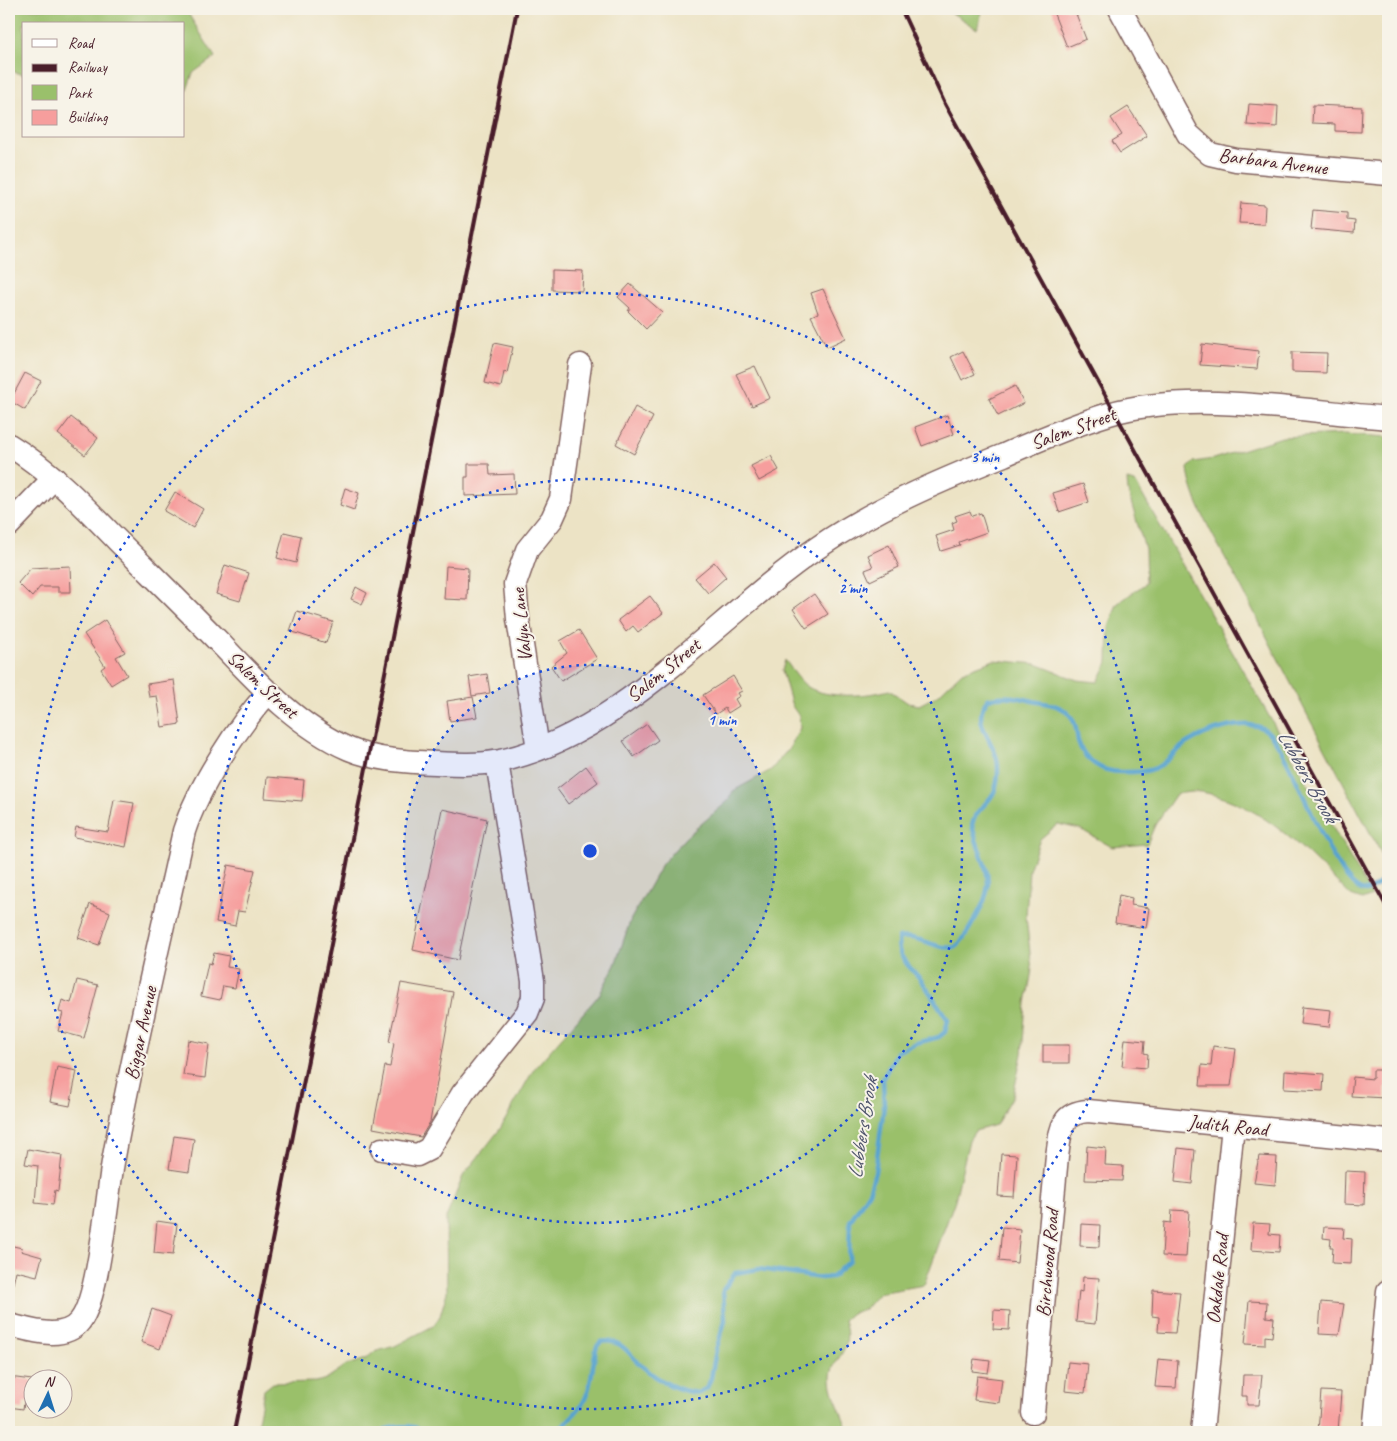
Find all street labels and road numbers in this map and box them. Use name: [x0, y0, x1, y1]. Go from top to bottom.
street label: Barbara Avenue: [1217, 142, 1330, 181]
street label: Salem Street: [1027, 401, 1121, 455]
street label: Valyn Lane: [505, 586, 538, 663]
street label: Salem Street: [621, 631, 707, 708]
street label: Salem Street: [222, 645, 305, 725]
street label: Biggar Avenue: [118, 983, 163, 1082]
street label: Judith Road: [1186, 1109, 1272, 1142]
street label: Birchwood Road: [1030, 1205, 1065, 1318]
street label: Oakdale Road: [1200, 1230, 1235, 1325]

